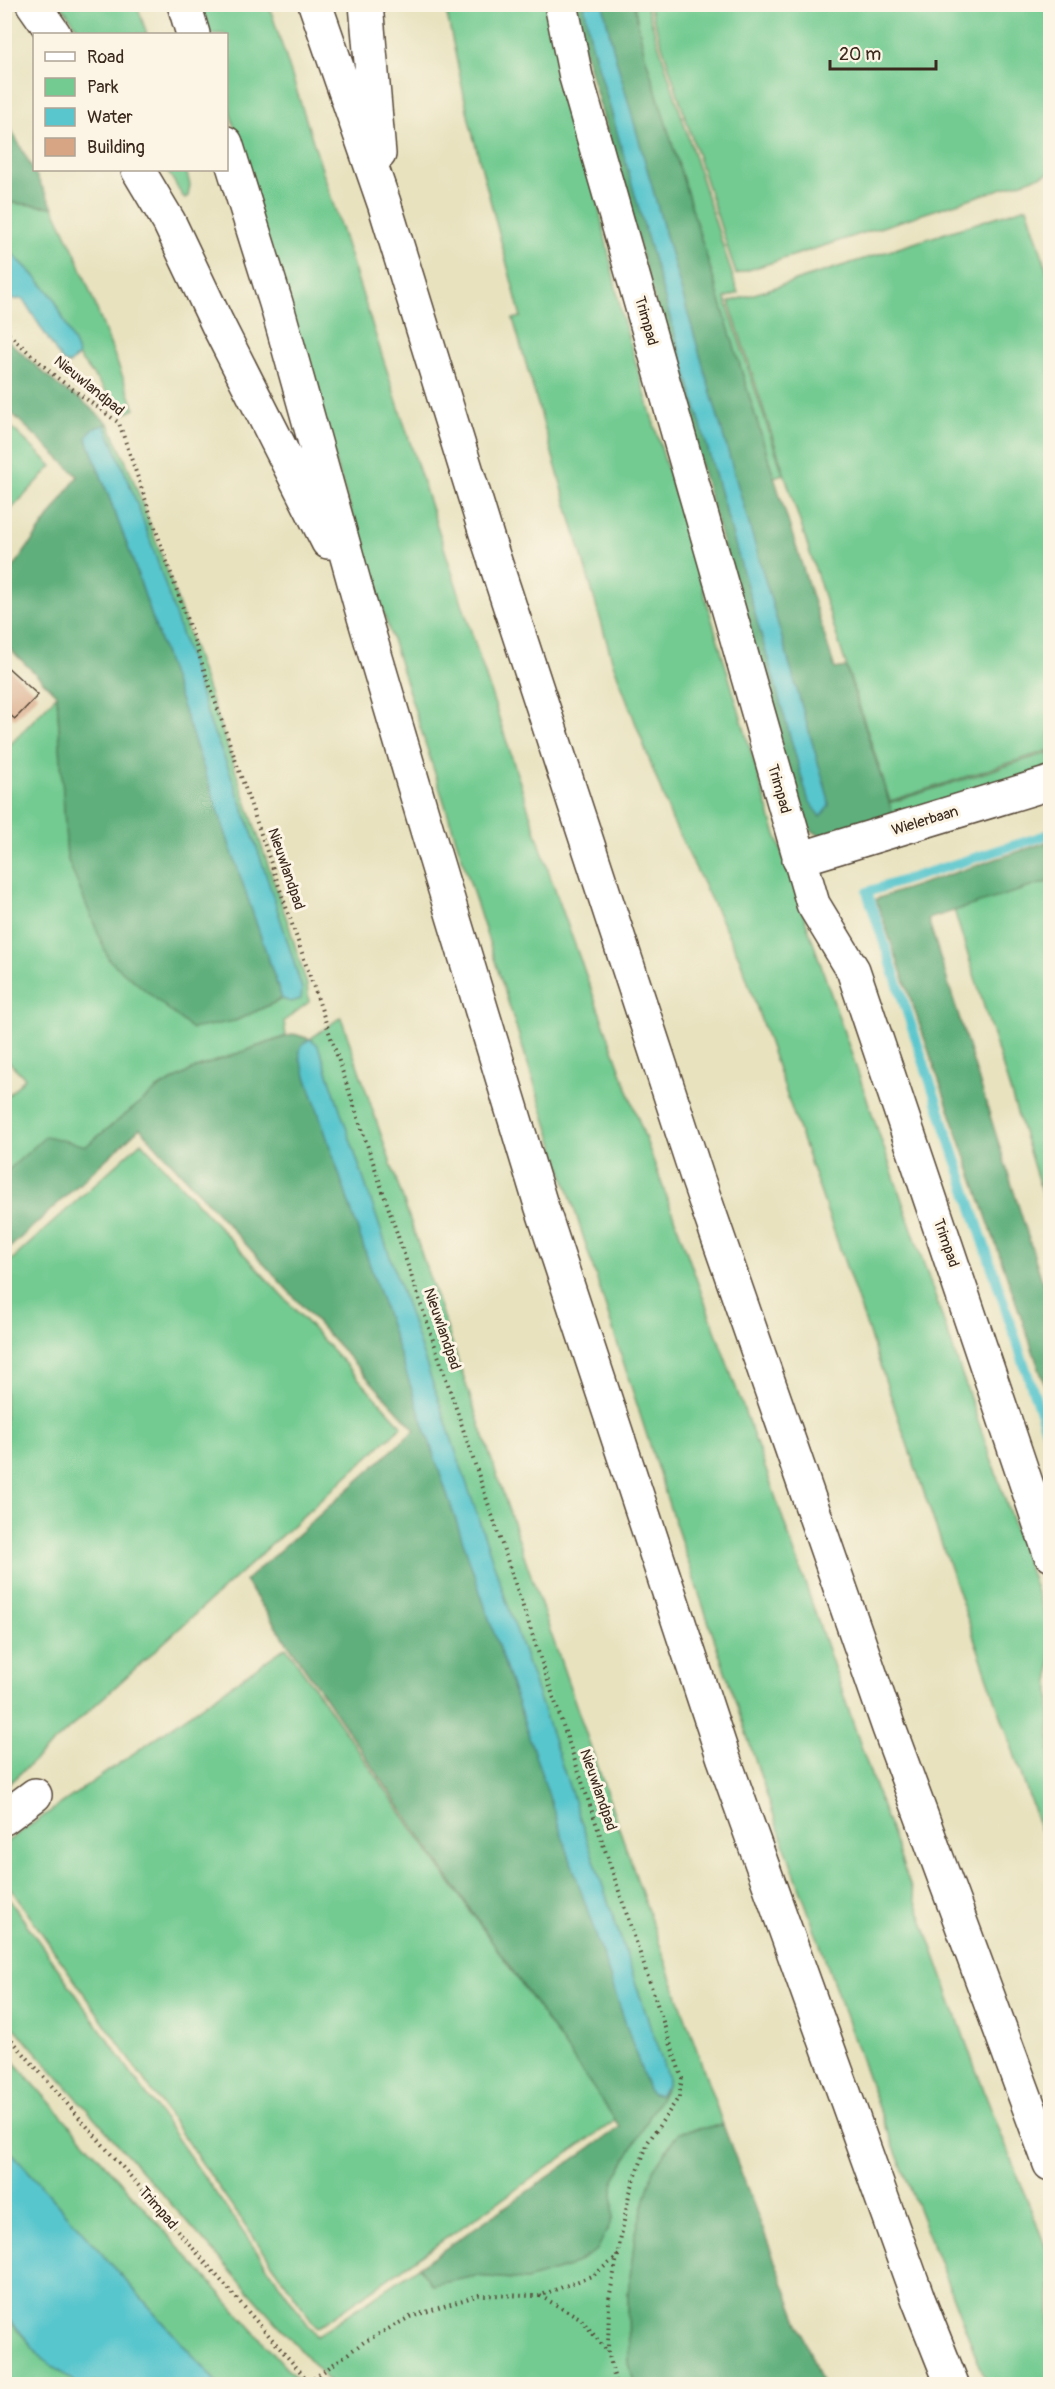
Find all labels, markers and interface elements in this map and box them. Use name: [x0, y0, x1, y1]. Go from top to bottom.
legend: [33, 33, 228, 171]
scale bar: [830, 33, 936, 71]
text: 20 m: [839, 43, 881, 66]
text: Road: [87, 46, 124, 69]
text: Park: [87, 76, 119, 99]
text: Water: [87, 106, 133, 129]
text: Building: [87, 136, 145, 159]
street label: Trimpad: [630, 294, 662, 348]
street label: Nieuwlandpad: [50, 352, 128, 420]
street label: Trimpad: [763, 762, 795, 816]
street label: Wielerbaan: [889, 802, 961, 840]
street label: Nieuwlandpad: [263, 826, 309, 912]
street label: Trimpad: [929, 1216, 963, 1270]
street label: Nieuwlandpad: [419, 1286, 465, 1372]
street label: Nieuwlandpad: [575, 1747, 621, 1833]
street label: Trimpad: [134, 2183, 182, 2233]

